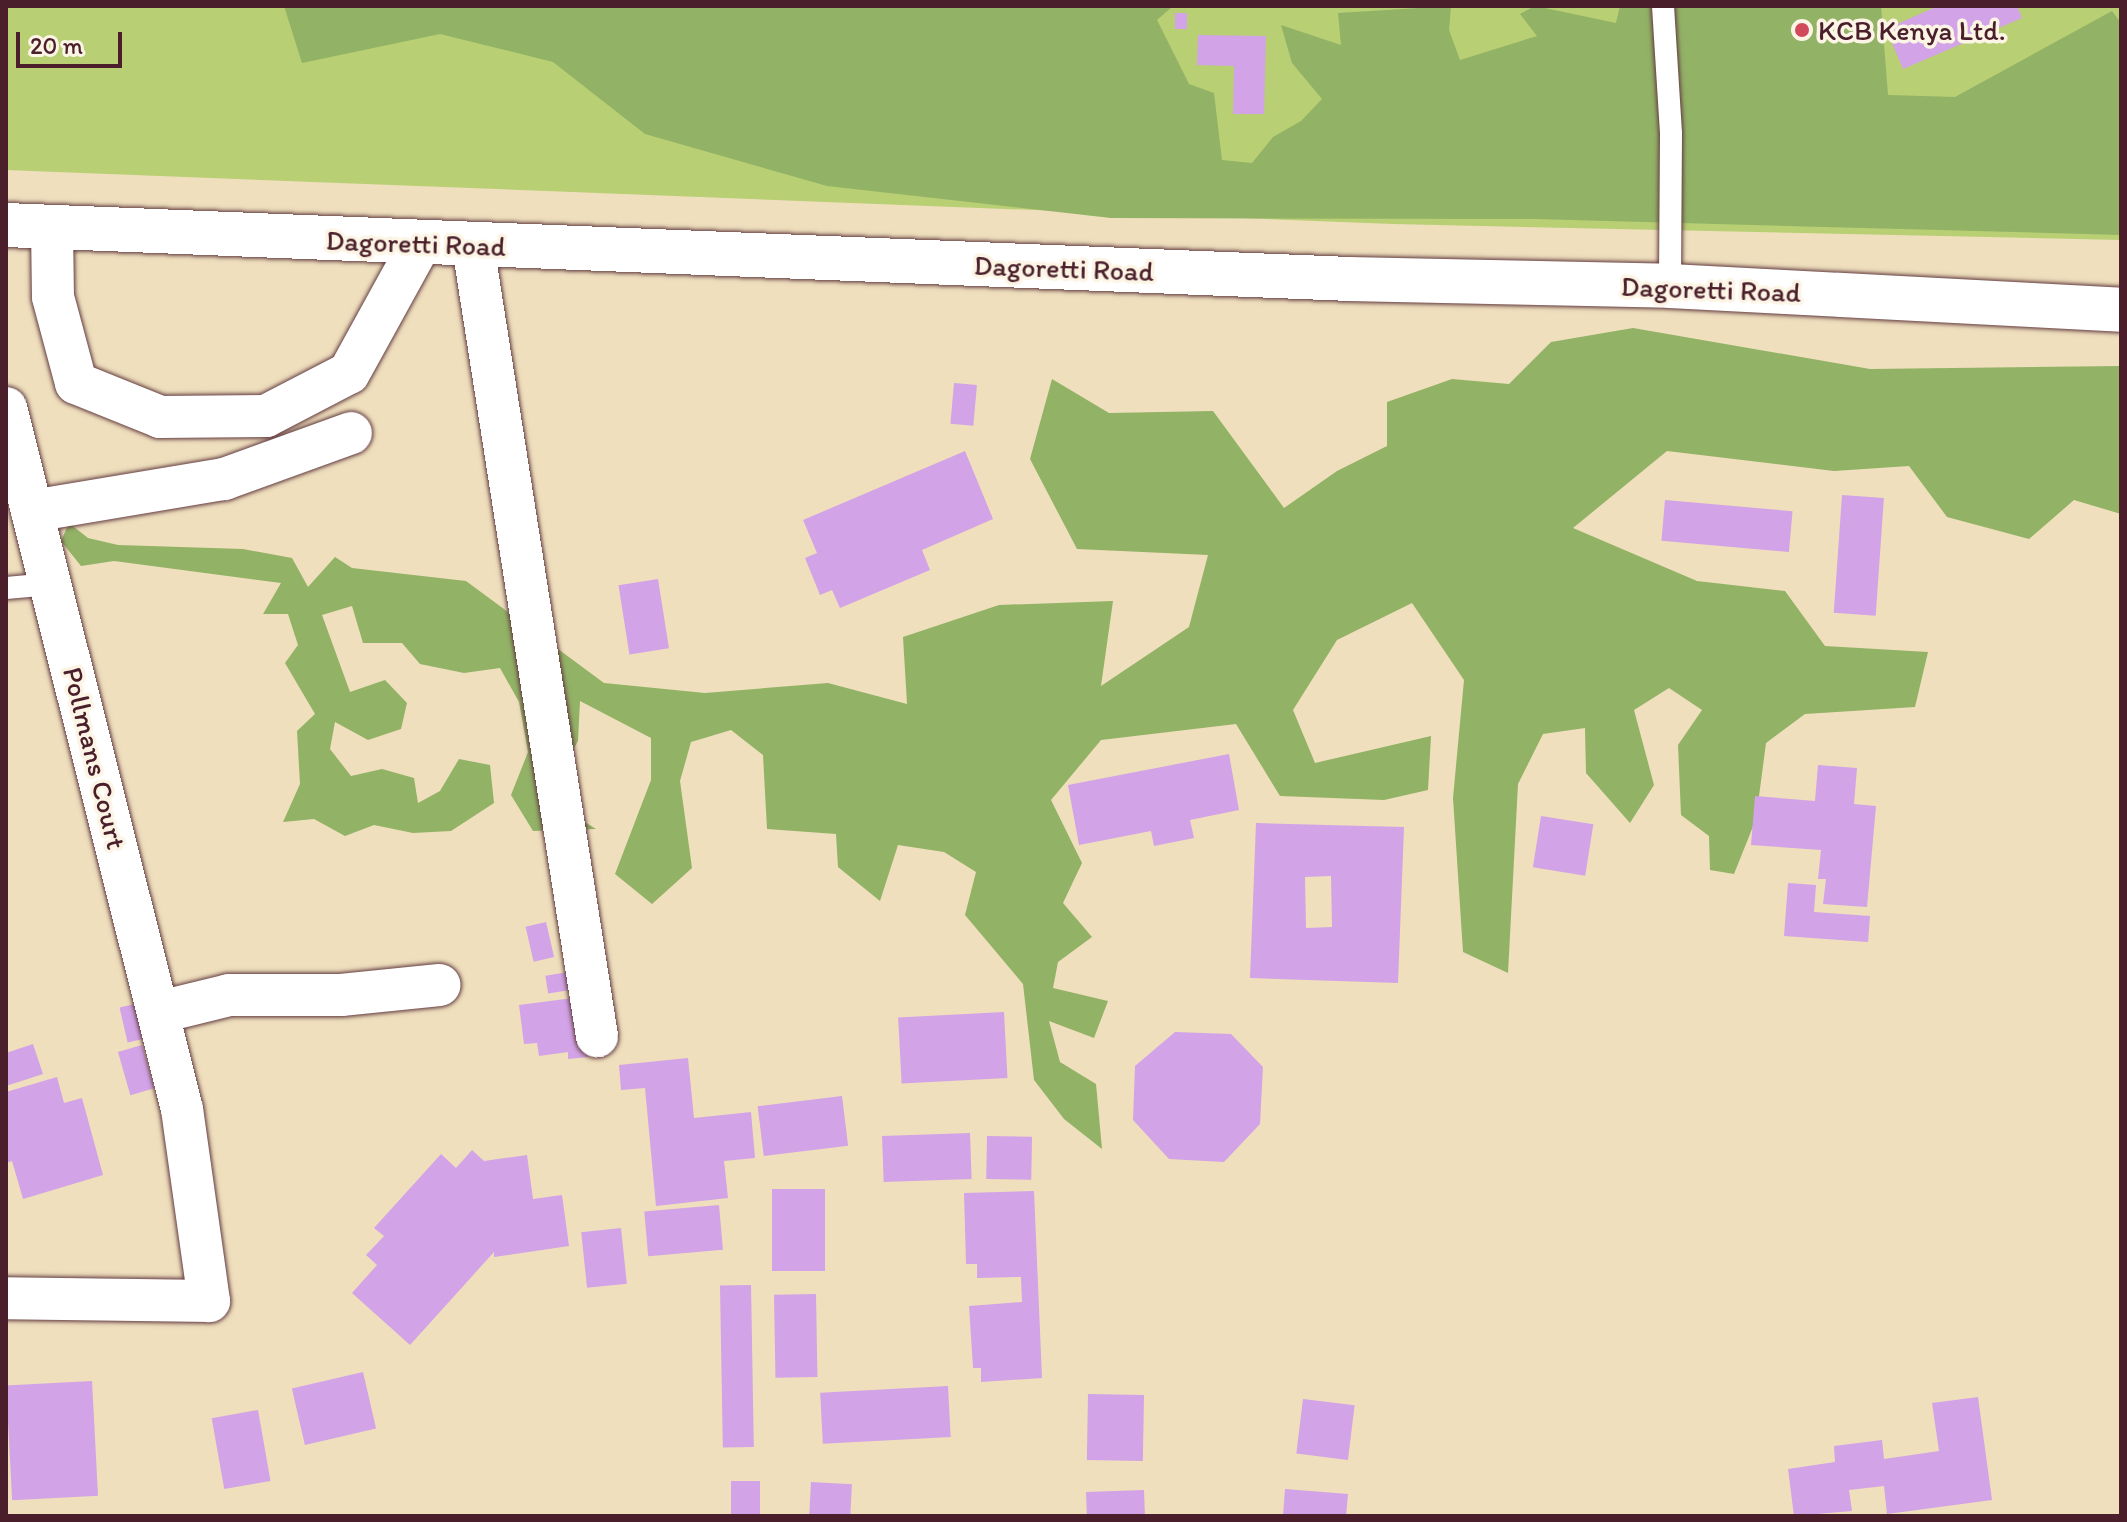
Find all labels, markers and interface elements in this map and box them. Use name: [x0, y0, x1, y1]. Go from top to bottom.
place label: KCB Kenya Ltd.: [1818, 13, 2005, 47]
scale bar: [20, 16, 126, 66]
marker: KCB Kenya Ltd.: [1793, 21, 1811, 39]
text: 20 m: [30, 31, 83, 60]
street label: Dagoretti Road: [326, 223, 506, 263]
street label: Dagoretti Road: [974, 248, 1154, 288]
street label: Dagoretti Road: [1621, 269, 1801, 309]
street label: Pollmans Court: [56, 663, 134, 853]

